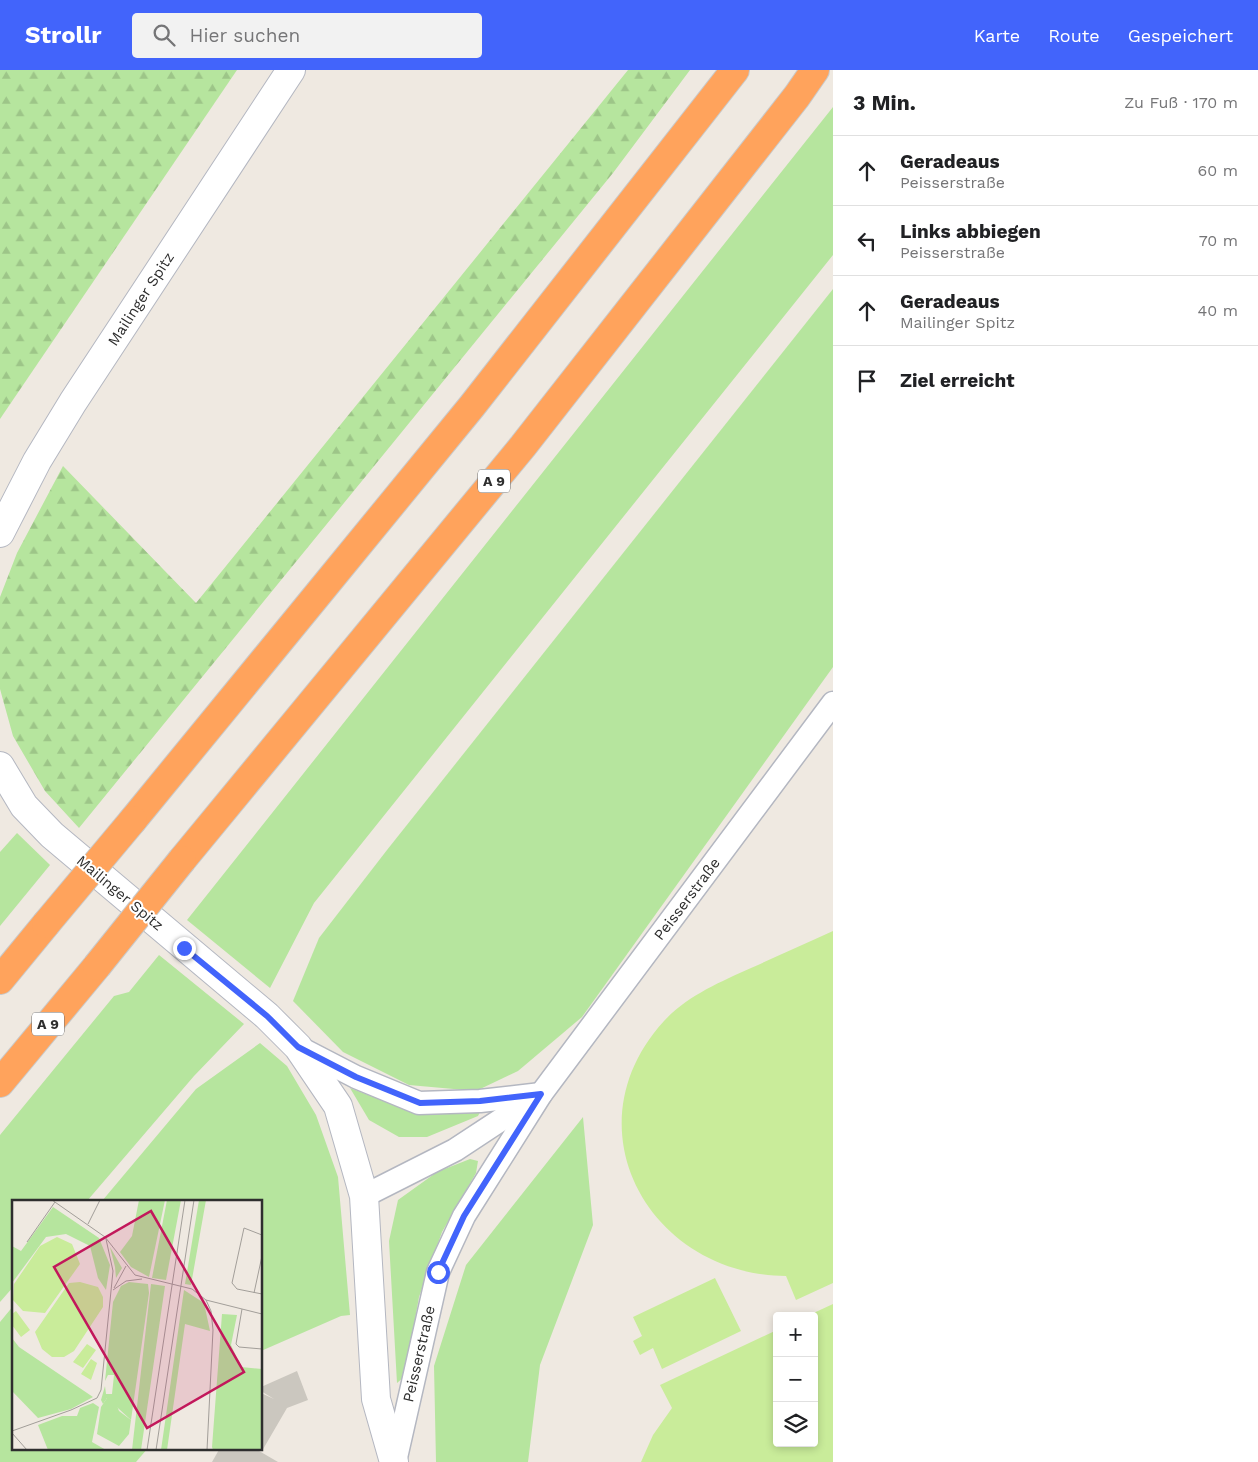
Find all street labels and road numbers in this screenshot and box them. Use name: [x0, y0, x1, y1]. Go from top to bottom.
street label: Mailinger Spitz: [104, 249, 178, 349]
road number: A 9: [478, 470, 510, 492]
street label: Mailinger Spitz: [73, 851, 167, 935]
street label: Peisserstraße: [650, 854, 724, 944]
road number: A 9: [32, 1012, 64, 1036]
street label: Peisserstraße: [399, 1304, 439, 1404]

